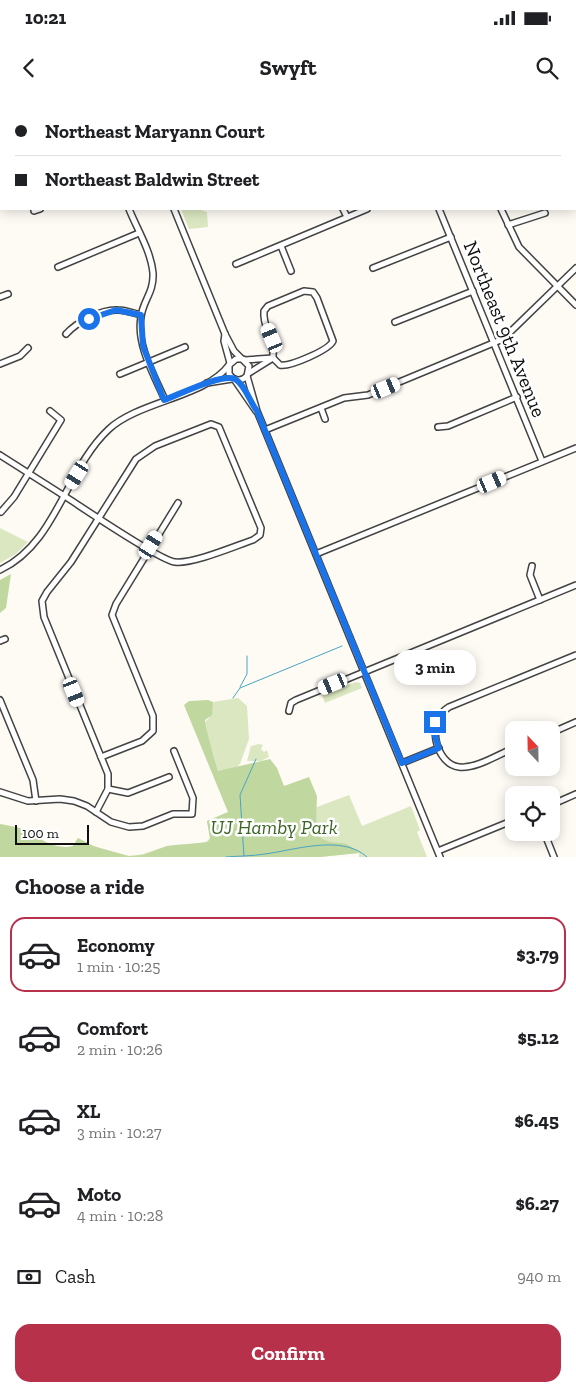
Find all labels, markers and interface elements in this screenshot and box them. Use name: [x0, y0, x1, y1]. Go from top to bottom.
text: 10:21: [25, 6, 66, 29]
icon: back: [15, 54, 43, 82]
text: Swyft: [260, 54, 316, 81]
icon: search: [533, 54, 561, 82]
text: Northeast Maryann Court: [45, 120, 264, 143]
text: Northeast Baldwin Street: [45, 168, 259, 191]
street label: Northeast 9th Avenue: [459, 237, 551, 421]
route start: [78, 308, 100, 330]
car: [259, 321, 284, 355]
car: [369, 375, 402, 401]
car: [62, 458, 91, 492]
car: [475, 469, 508, 495]
car: [136, 528, 165, 562]
callout: 3 min: [394, 650, 476, 684]
text: 3 min: [415, 658, 455, 677]
car: [316, 671, 349, 697]
car: [61, 675, 86, 709]
route end: [424, 711, 446, 733]
north arrow: [505, 721, 560, 776]
map controls: [505, 721, 560, 841]
button: locate: [505, 786, 560, 841]
park label: UJ Hamby Park: [210, 815, 338, 839]
scale bar: [15, 822, 89, 845]
text: 100 m: [22, 825, 59, 842]
text: Choose a ride: [15, 873, 145, 900]
icon: car: [17, 932, 62, 977]
text: Economy: [77, 934, 155, 957]
text: $3.79: [516, 943, 559, 966]
text: 1 min · 10:25: [77, 957, 160, 976]
icon: car: [17, 1015, 62, 1060]
text: Comfort: [77, 1017, 148, 1040]
text: $5.12: [518, 1026, 559, 1049]
text: 2 min · 10:26: [77, 1040, 163, 1059]
icon: car: [17, 1098, 62, 1143]
text: XL: [77, 1100, 100, 1123]
text: $6.45: [514, 1109, 559, 1132]
text: 3 min · 10:27: [77, 1123, 161, 1142]
icon: car: [17, 1181, 62, 1226]
text: Moto: [77, 1183, 121, 1206]
text: $6.27: [516, 1192, 559, 1215]
text: 4 min · 10:28: [77, 1206, 163, 1225]
icon: cash: [15, 1263, 43, 1291]
text: Cash: [55, 1265, 95, 1288]
text: 940 m: [517, 1267, 561, 1286]
button: Confirm: [15, 1324, 561, 1382]

